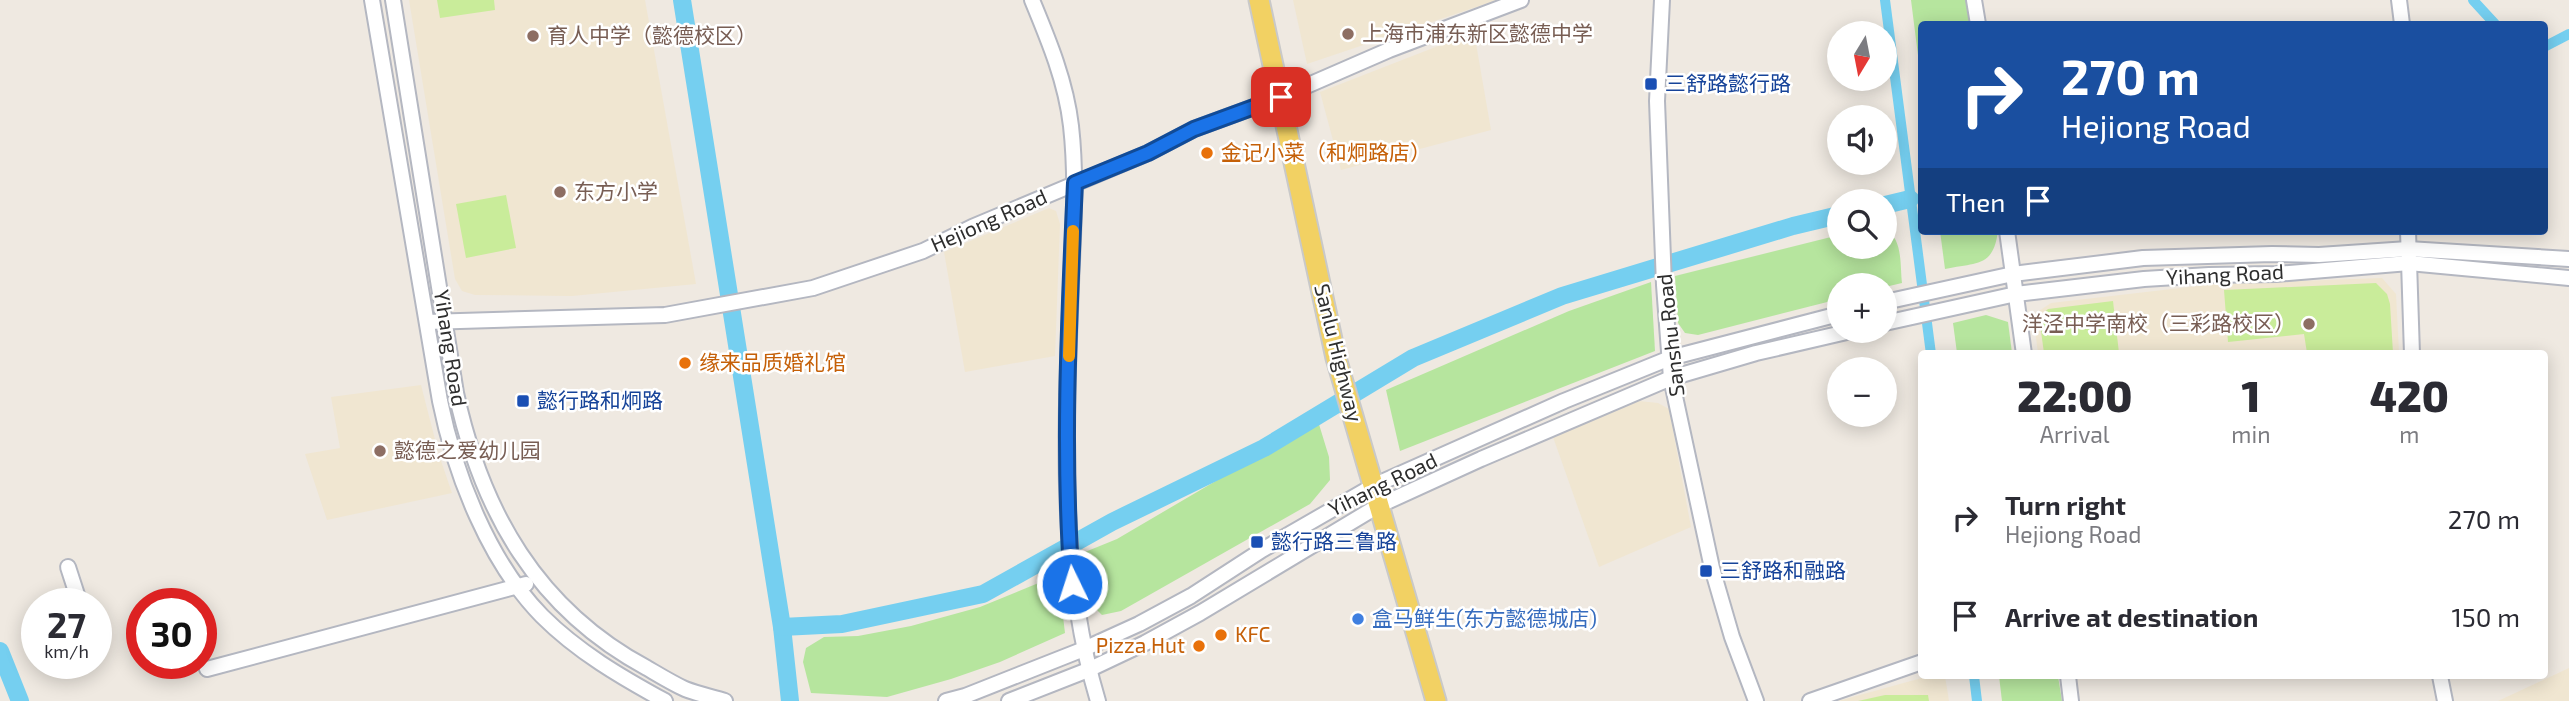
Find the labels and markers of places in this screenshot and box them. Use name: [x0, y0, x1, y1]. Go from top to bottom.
place label: 上海市浦东新区懿德中学: [1362, 20, 1593, 45]
place label: 育人中学（懿德校区）: [547, 22, 757, 47]
marker: 上海市浦东新区懿德中学: [1340, 26, 1356, 42]
marker: 育人中学（懿德校区）: [525, 28, 541, 44]
pin: [1251, 67, 1311, 127]
place label: 三舒路懿行路: [1665, 70, 1791, 95]
marker: 三舒路懿行路: [1643, 76, 1659, 92]
place label: 金记小菜（和炯路店）: [1221, 139, 1431, 164]
marker: 金记小菜（和炯路店）: [1199, 145, 1215, 161]
place label: 东方小学: [574, 178, 658, 203]
marker: 东方小学: [552, 184, 568, 200]
place label: 洋泾中学南校（三彩路校区）: [2022, 310, 2295, 335]
marker: 洋泾中学南校（三彩路校区）: [2301, 316, 2317, 332]
place label: 缘来品质婚礼馆: [699, 349, 846, 374]
marker: 缘来品质婚礼馆: [677, 355, 693, 371]
place label: 懿行路和炯路: [537, 387, 663, 412]
marker: 懿行路和炯路: [515, 393, 531, 409]
place label: 懿德之爱幼儿园: [394, 437, 541, 462]
marker: 懿德之爱幼儿园: [372, 443, 388, 459]
place label: 懿行路三鲁路: [1271, 528, 1397, 553]
marker: 懿行路三鲁路: [1249, 534, 1265, 550]
place label: 三舒路和融路: [1720, 557, 1846, 582]
marker: 三舒路和融路: [1698, 563, 1714, 579]
place label: 盒马鲜生(东方懿德城店): [1372, 605, 1597, 630]
marker: 盒马鲜生(东方懿德城店): [1350, 611, 1366, 627]
place label: KFC: [1235, 621, 1271, 646]
marker: KFC: [1213, 627, 1229, 643]
place label: Pizza Hut: [1096, 632, 1185, 657]
marker: Pizza Hut: [1191, 638, 1207, 654]

